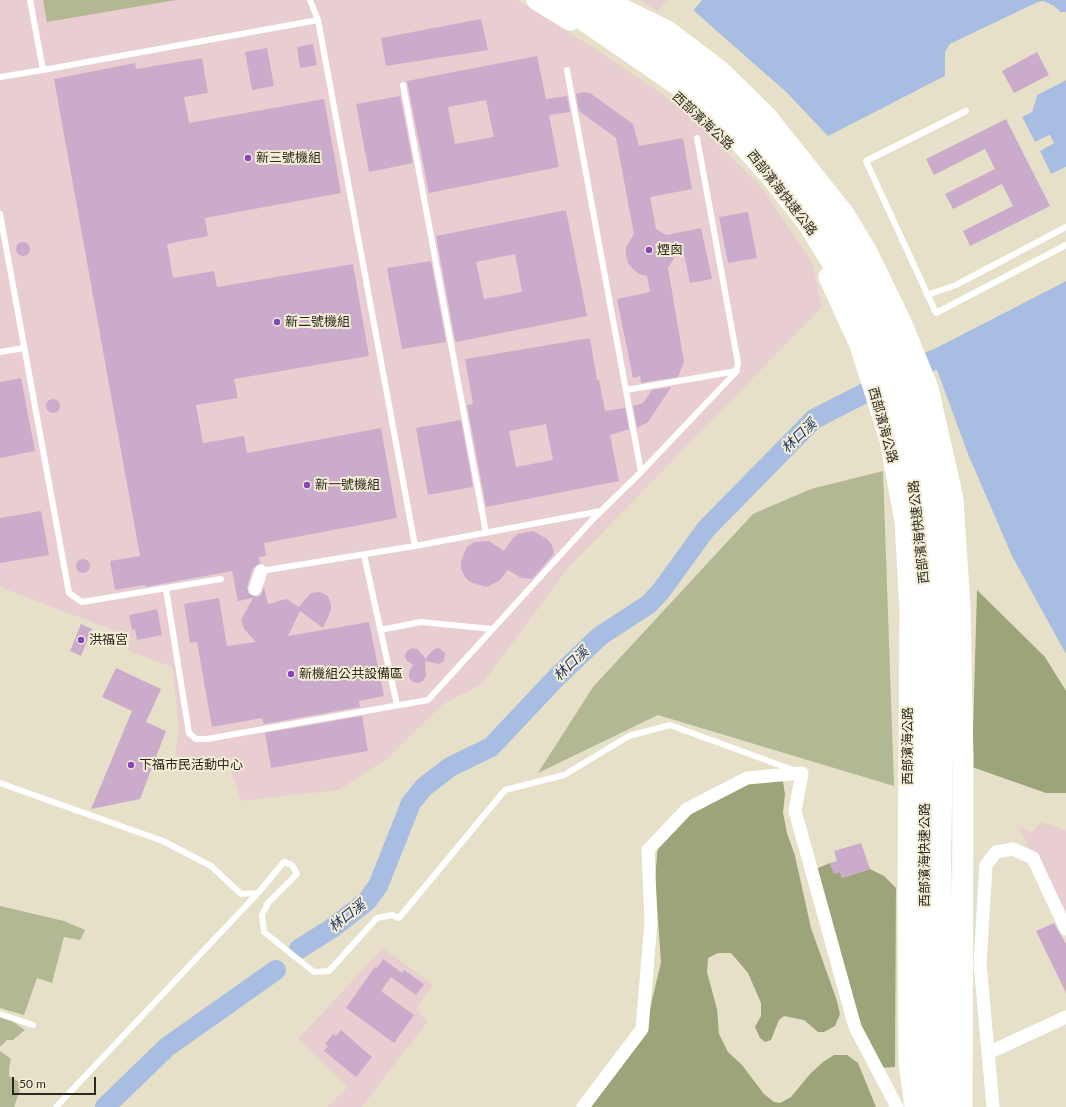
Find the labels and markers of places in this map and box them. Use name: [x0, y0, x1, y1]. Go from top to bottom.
place label: 新三號機組: [256, 150, 321, 166]
marker: 新三號機組: [243, 153, 253, 163]
place label: 煙囪: [657, 242, 683, 258]
marker: 煙囪: [644, 245, 654, 255]
place label: 新二號機組: [285, 314, 350, 330]
marker: 新二號機組: [272, 317, 282, 327]
place label: 新一號機組: [315, 477, 380, 493]
marker: 新一號機組: [302, 480, 312, 490]
place label: 洪福宮: [89, 632, 128, 648]
marker: 洪福宮: [76, 635, 86, 645]
place label: 新機組公共設備區: [299, 666, 403, 682]
marker: 新機組公共設備區: [286, 669, 296, 679]
place label: 下福市民活動中心: [139, 757, 243, 773]
marker: 下福市民活動中心: [126, 760, 136, 770]

